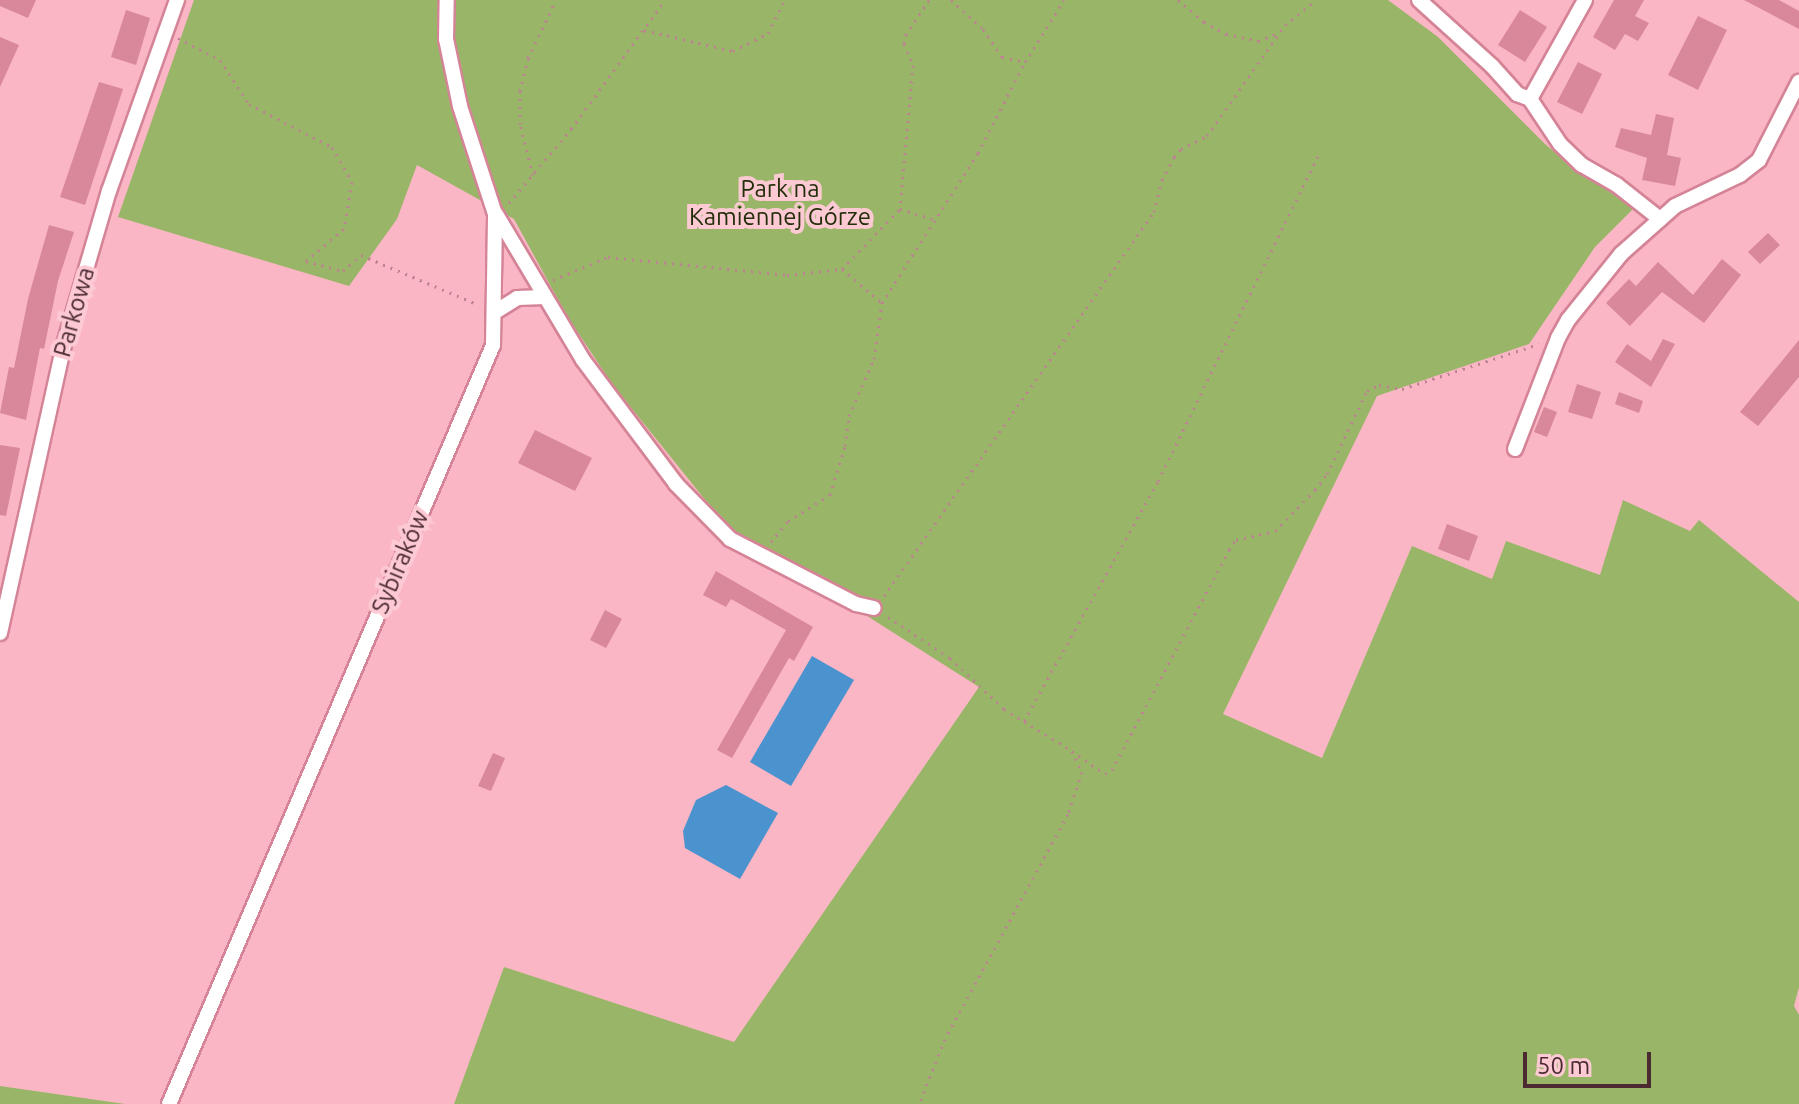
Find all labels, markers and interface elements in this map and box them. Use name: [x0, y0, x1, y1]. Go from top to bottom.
park label: Park na Kamiennej Górze: [689, 175, 871, 231]
street label: Parkowa: [47, 264, 101, 360]
street label: Sybiraków: [365, 506, 435, 618]
scale bar: [1527, 1036, 1655, 1086]
text: 50 m: [1537, 1052, 1590, 1079]

